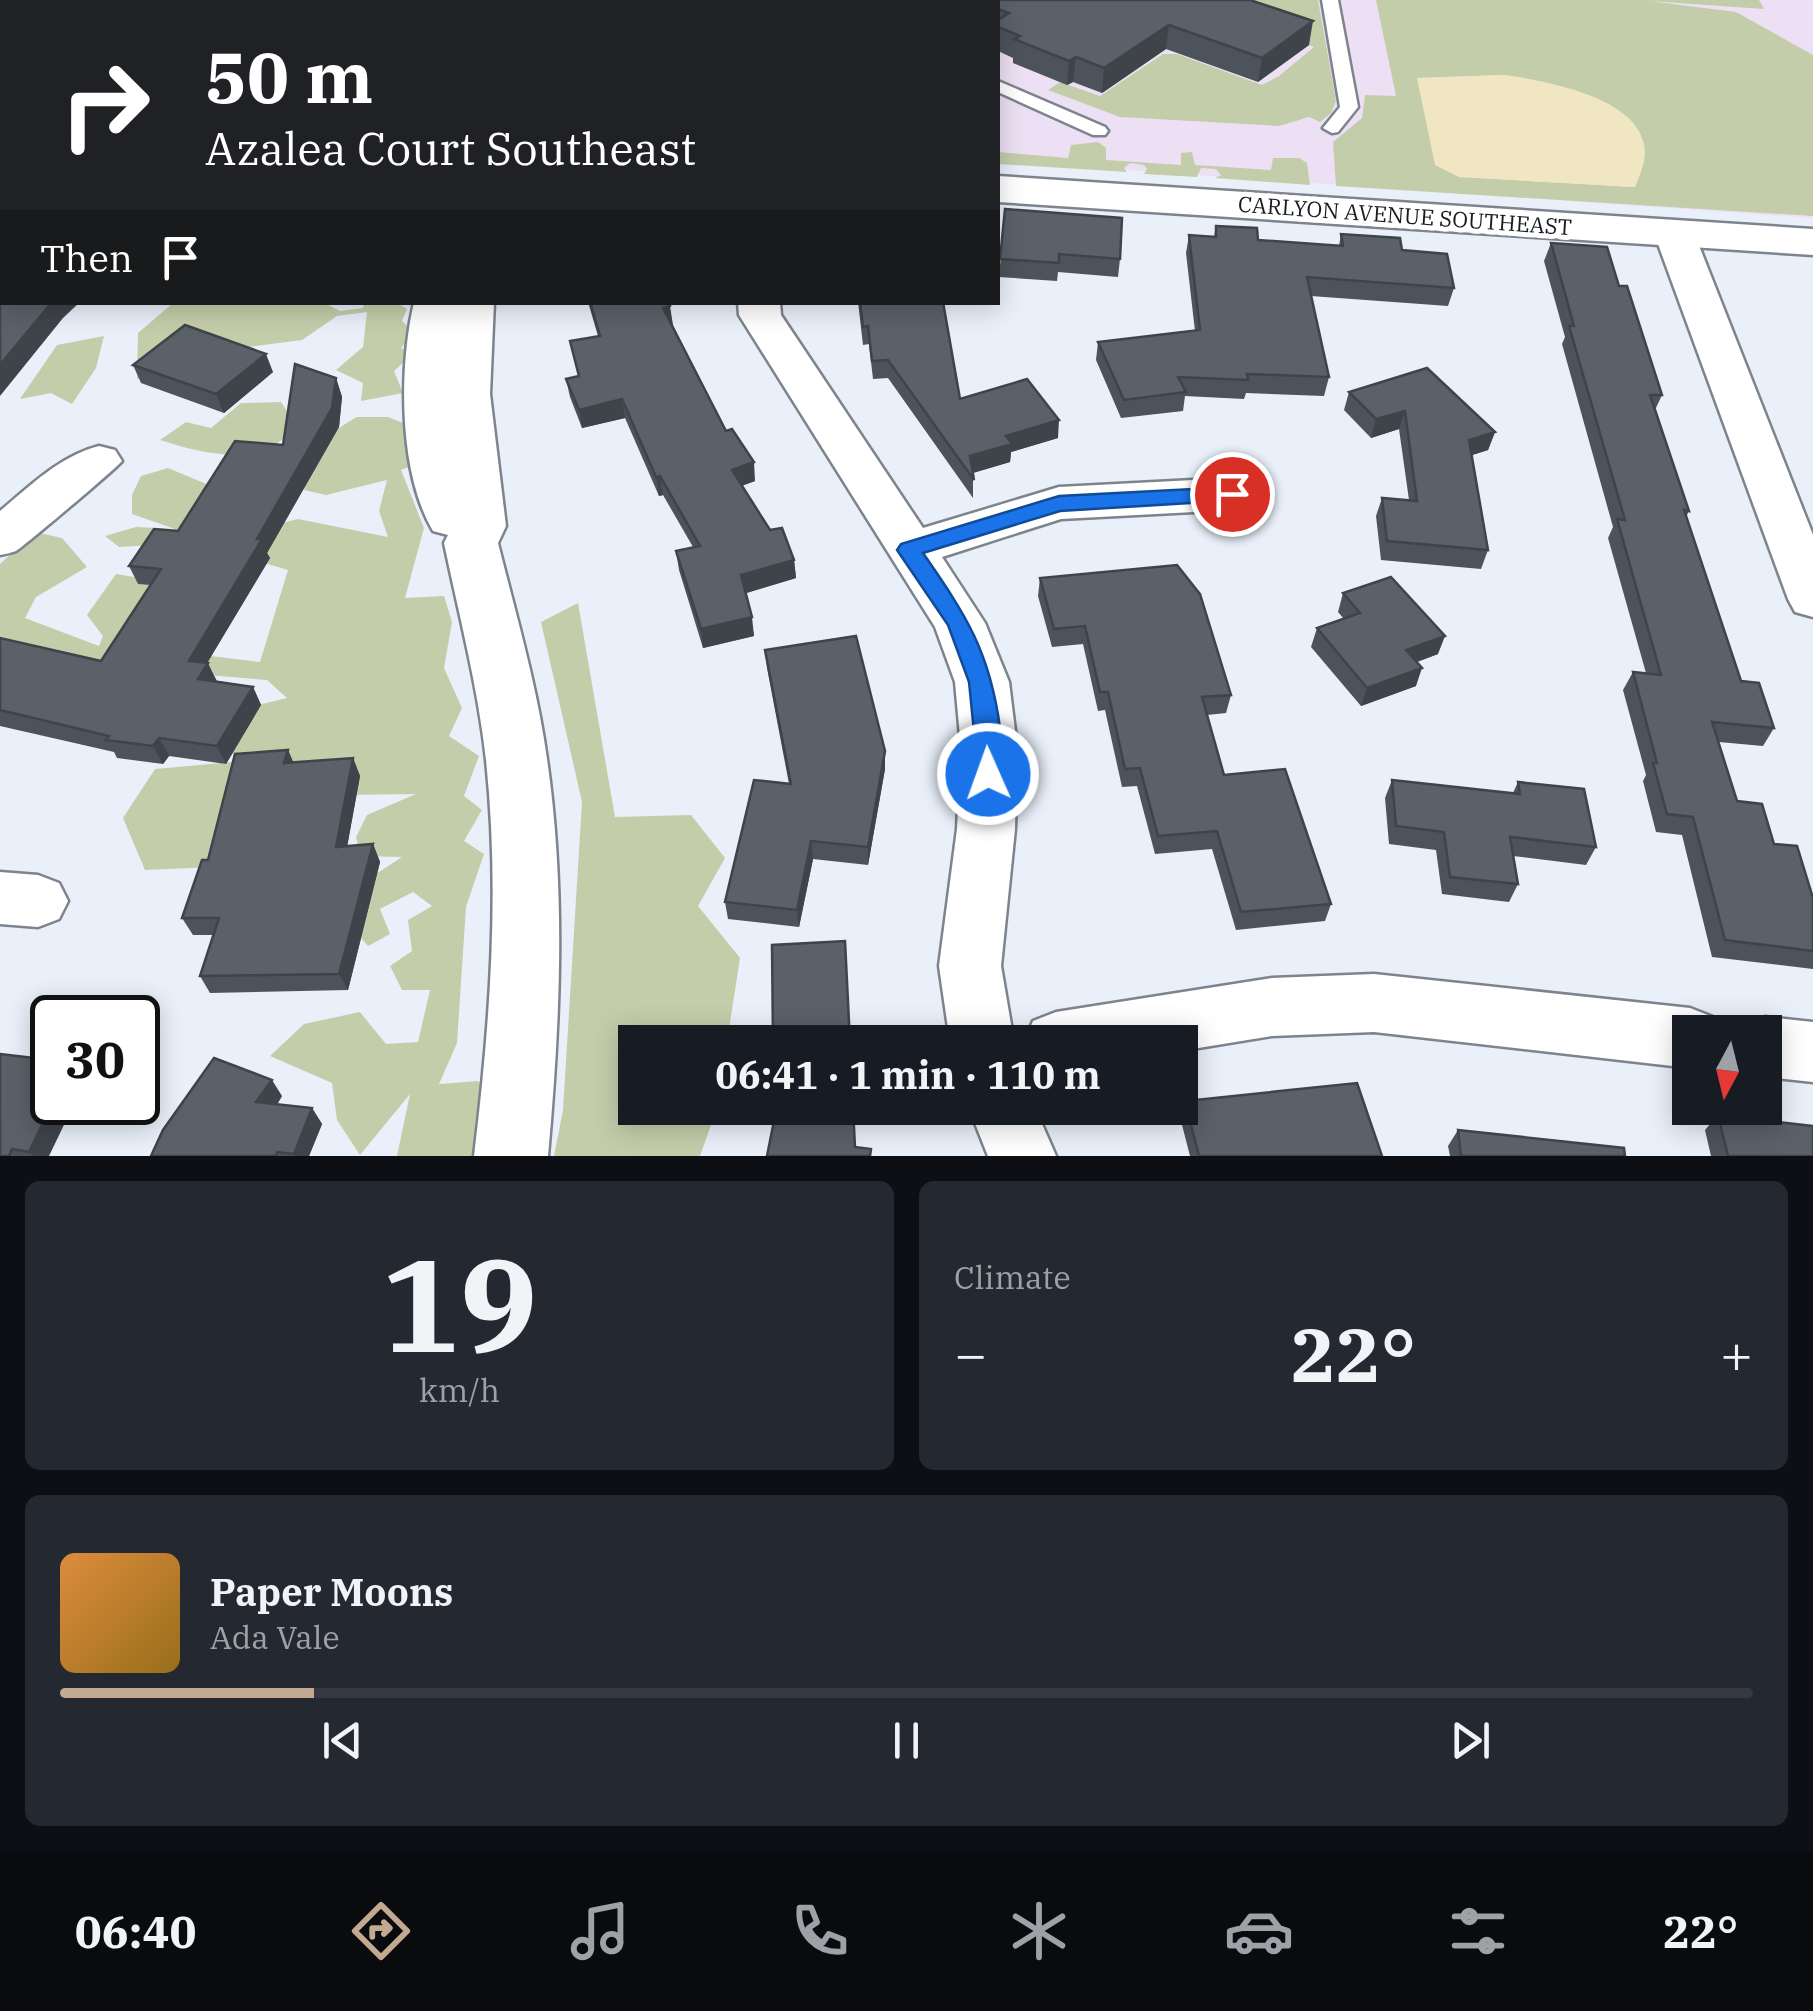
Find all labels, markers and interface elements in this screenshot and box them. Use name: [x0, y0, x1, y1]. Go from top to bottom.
text: 50 m: [205, 31, 373, 122]
icon: right: [40, 40, 170, 170]
text: Azalea Court Southeast: [205, 119, 696, 177]
street label: CARLYON AVENUE SOUTHEAST: [1237, 189, 1573, 241]
icon: arrive: [153, 230, 208, 285]
text: Then: [40, 233, 133, 282]
pin: [1190, 452, 1275, 537]
icon: arrive: [1205, 467, 1260, 522]
position arrow: [936, 722, 1040, 826]
speed limit sign: 30: [30, 995, 160, 1125]
north arrow: [1672, 1015, 1782, 1125]
map controls: [1672, 1015, 1782, 1125]
text: 06:41 · 1 min · 110 m: [715, 1050, 1101, 1099]
text: 19: [381, 1219, 538, 1388]
text: Climate: [954, 1256, 1071, 1298]
text: 22°: [1291, 1305, 1416, 1403]
text: −: [954, 1318, 987, 1389]
text: +: [1720, 1318, 1753, 1389]
text: km/h: [419, 1369, 500, 1411]
text: Paper Moons: [210, 1567, 453, 1616]
text: Ada Vale: [210, 1616, 340, 1658]
icon: previous: [315, 1713, 370, 1768]
icon: pause: [879, 1713, 934, 1768]
icon: next: [1443, 1713, 1498, 1768]
icon: directions: [346, 1896, 416, 1966]
icon: music: [565, 1896, 635, 1966]
icon: phone: [785, 1896, 855, 1966]
icon: climate: [1004, 1896, 1074, 1966]
icon: car: [1224, 1896, 1294, 1966]
icon: filters: [1443, 1896, 1513, 1966]
text: 06:40: [75, 1902, 196, 1960]
text: 22°: [1663, 1902, 1738, 1960]

